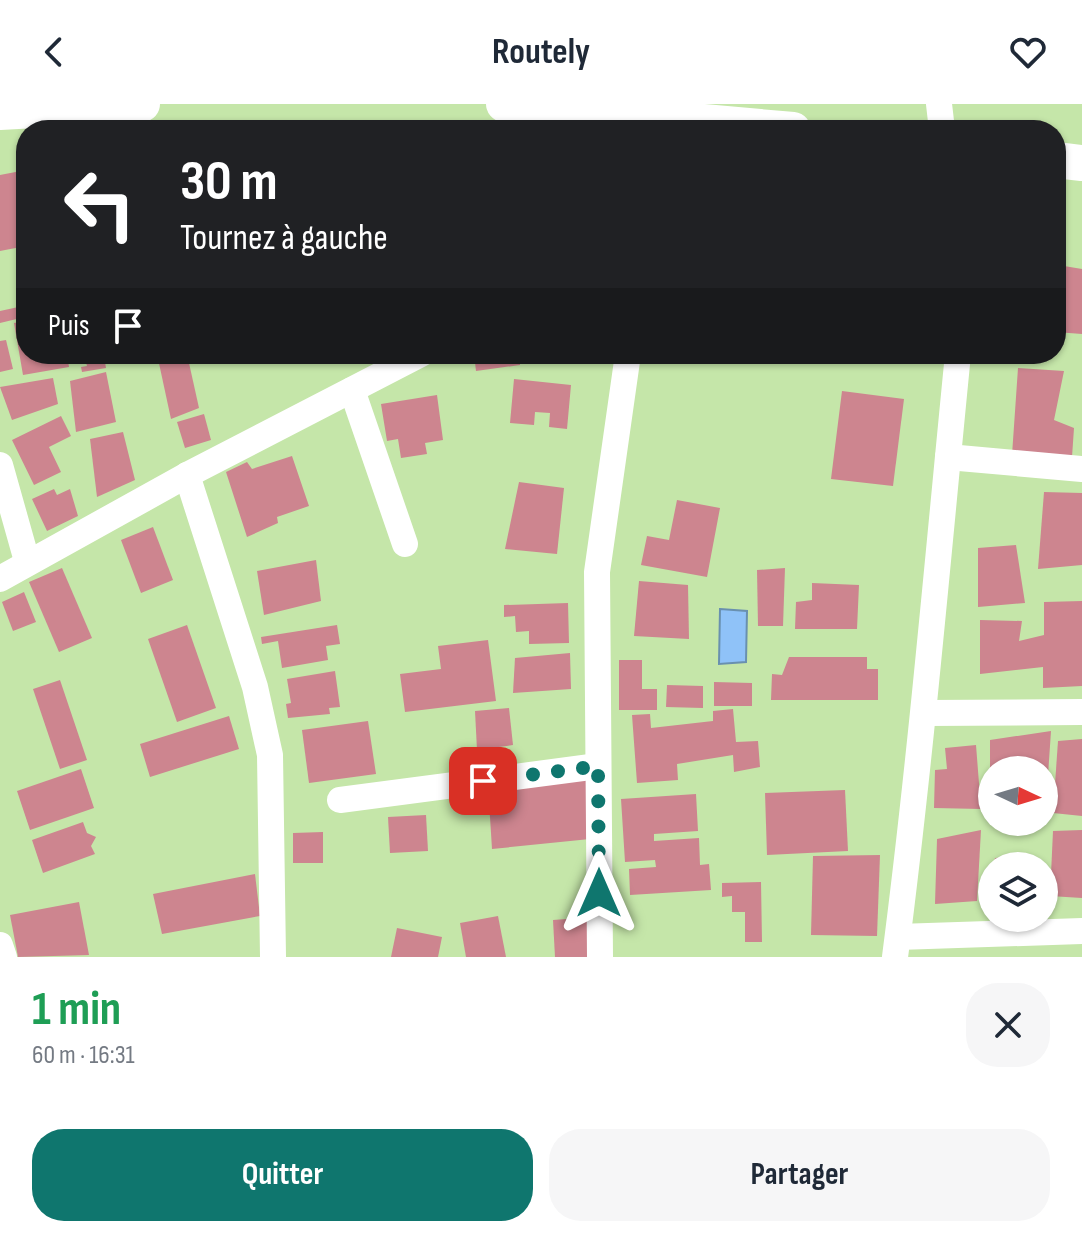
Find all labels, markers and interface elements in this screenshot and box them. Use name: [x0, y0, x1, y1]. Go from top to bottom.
icon: back: [32, 30, 76, 74]
icon: heart: [1006, 30, 1050, 74]
text: Routely: [492, 31, 590, 74]
text: 30 m: [180, 149, 278, 216]
icon: left: [48, 152, 152, 256]
text: Tournez à gauche: [180, 217, 388, 260]
icon: arrive: [106, 304, 150, 348]
text: Puis: [48, 308, 90, 344]
pin: [449, 747, 517, 815]
north arrow: [978, 756, 1058, 836]
map controls: [978, 756, 1058, 932]
icon: arrive: [461, 759, 505, 803]
position arrow: [557, 851, 641, 935]
button: layers: [978, 852, 1058, 932]
text: 1 min: [32, 981, 121, 1038]
button: close: [966, 983, 1050, 1067]
text: 60 m · 16:31: [32, 1040, 135, 1071]
button: Quitter: [32, 1129, 533, 1221]
button: Partager: [549, 1129, 1050, 1221]

